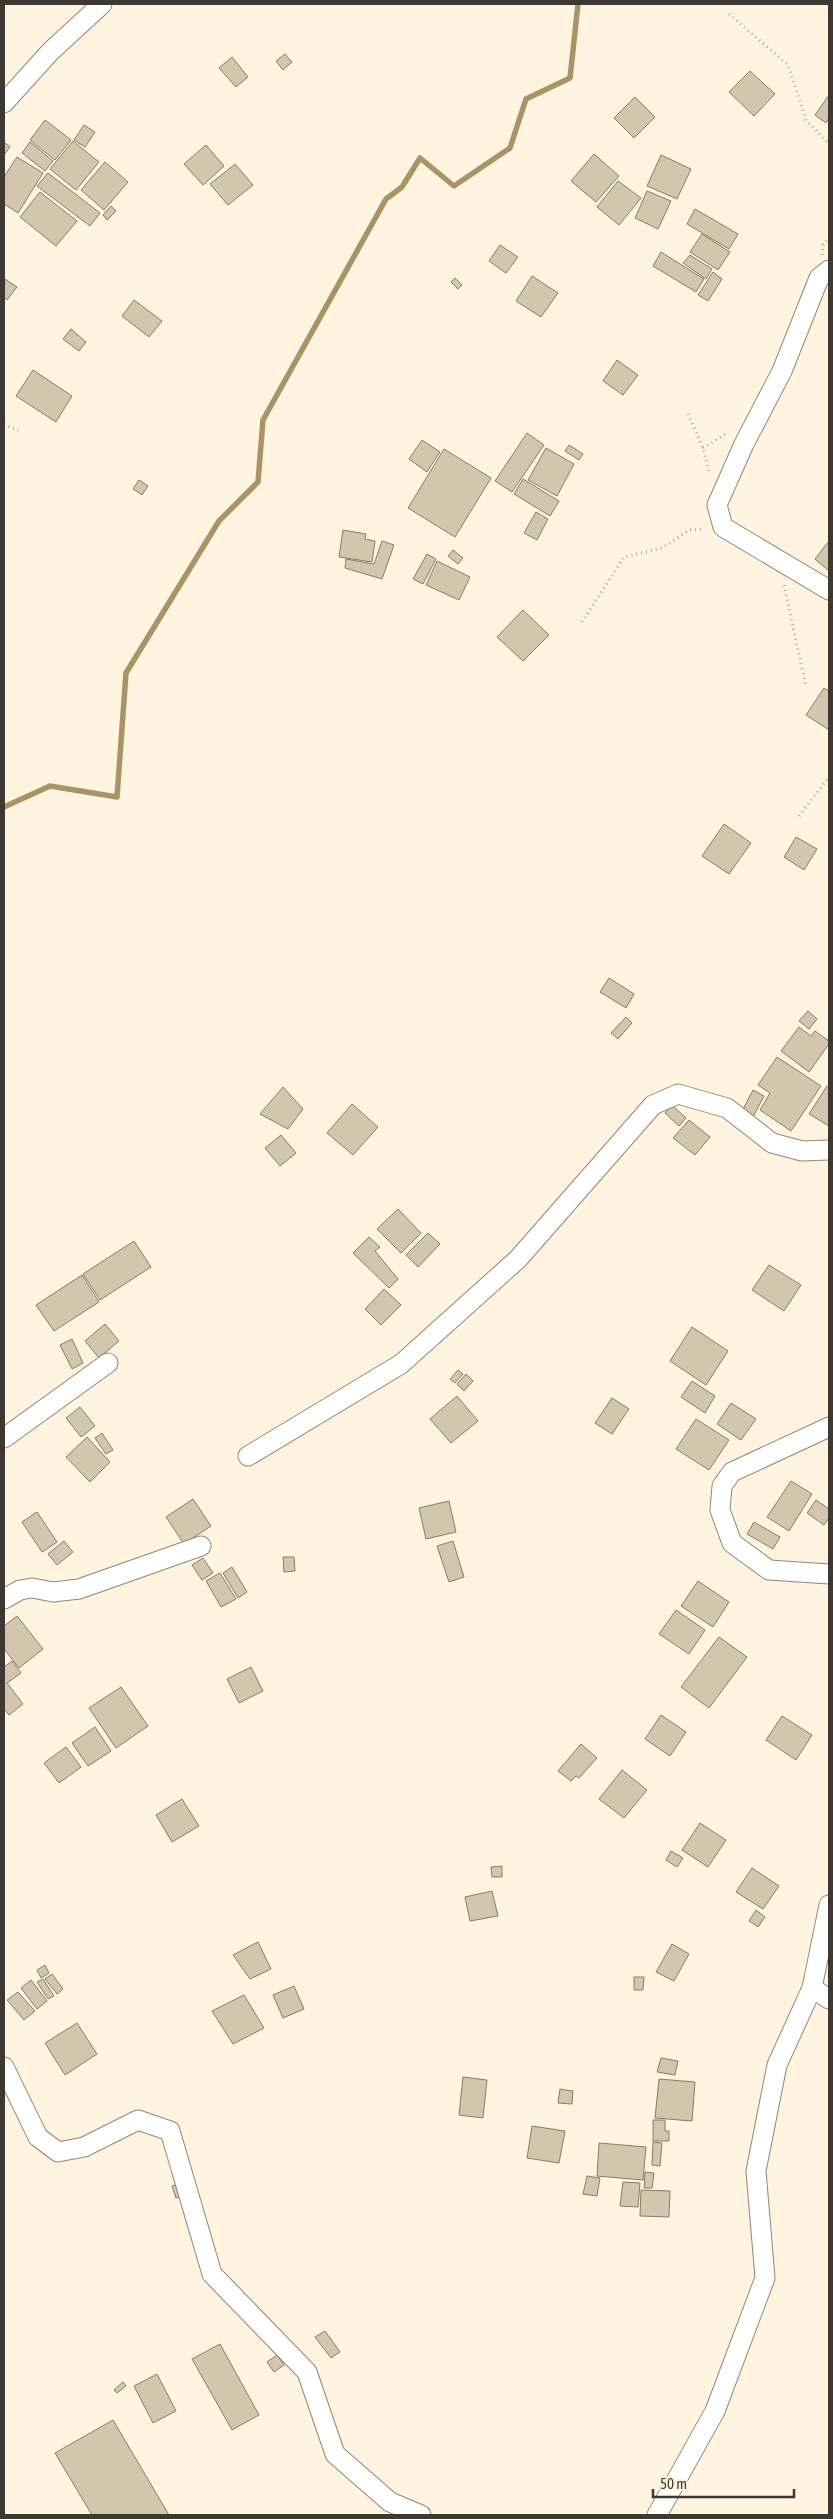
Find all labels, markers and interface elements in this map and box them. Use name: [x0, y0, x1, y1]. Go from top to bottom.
scale bar: [653, 2466, 794, 2498]
text: 50 m: [660, 2475, 687, 2492]

